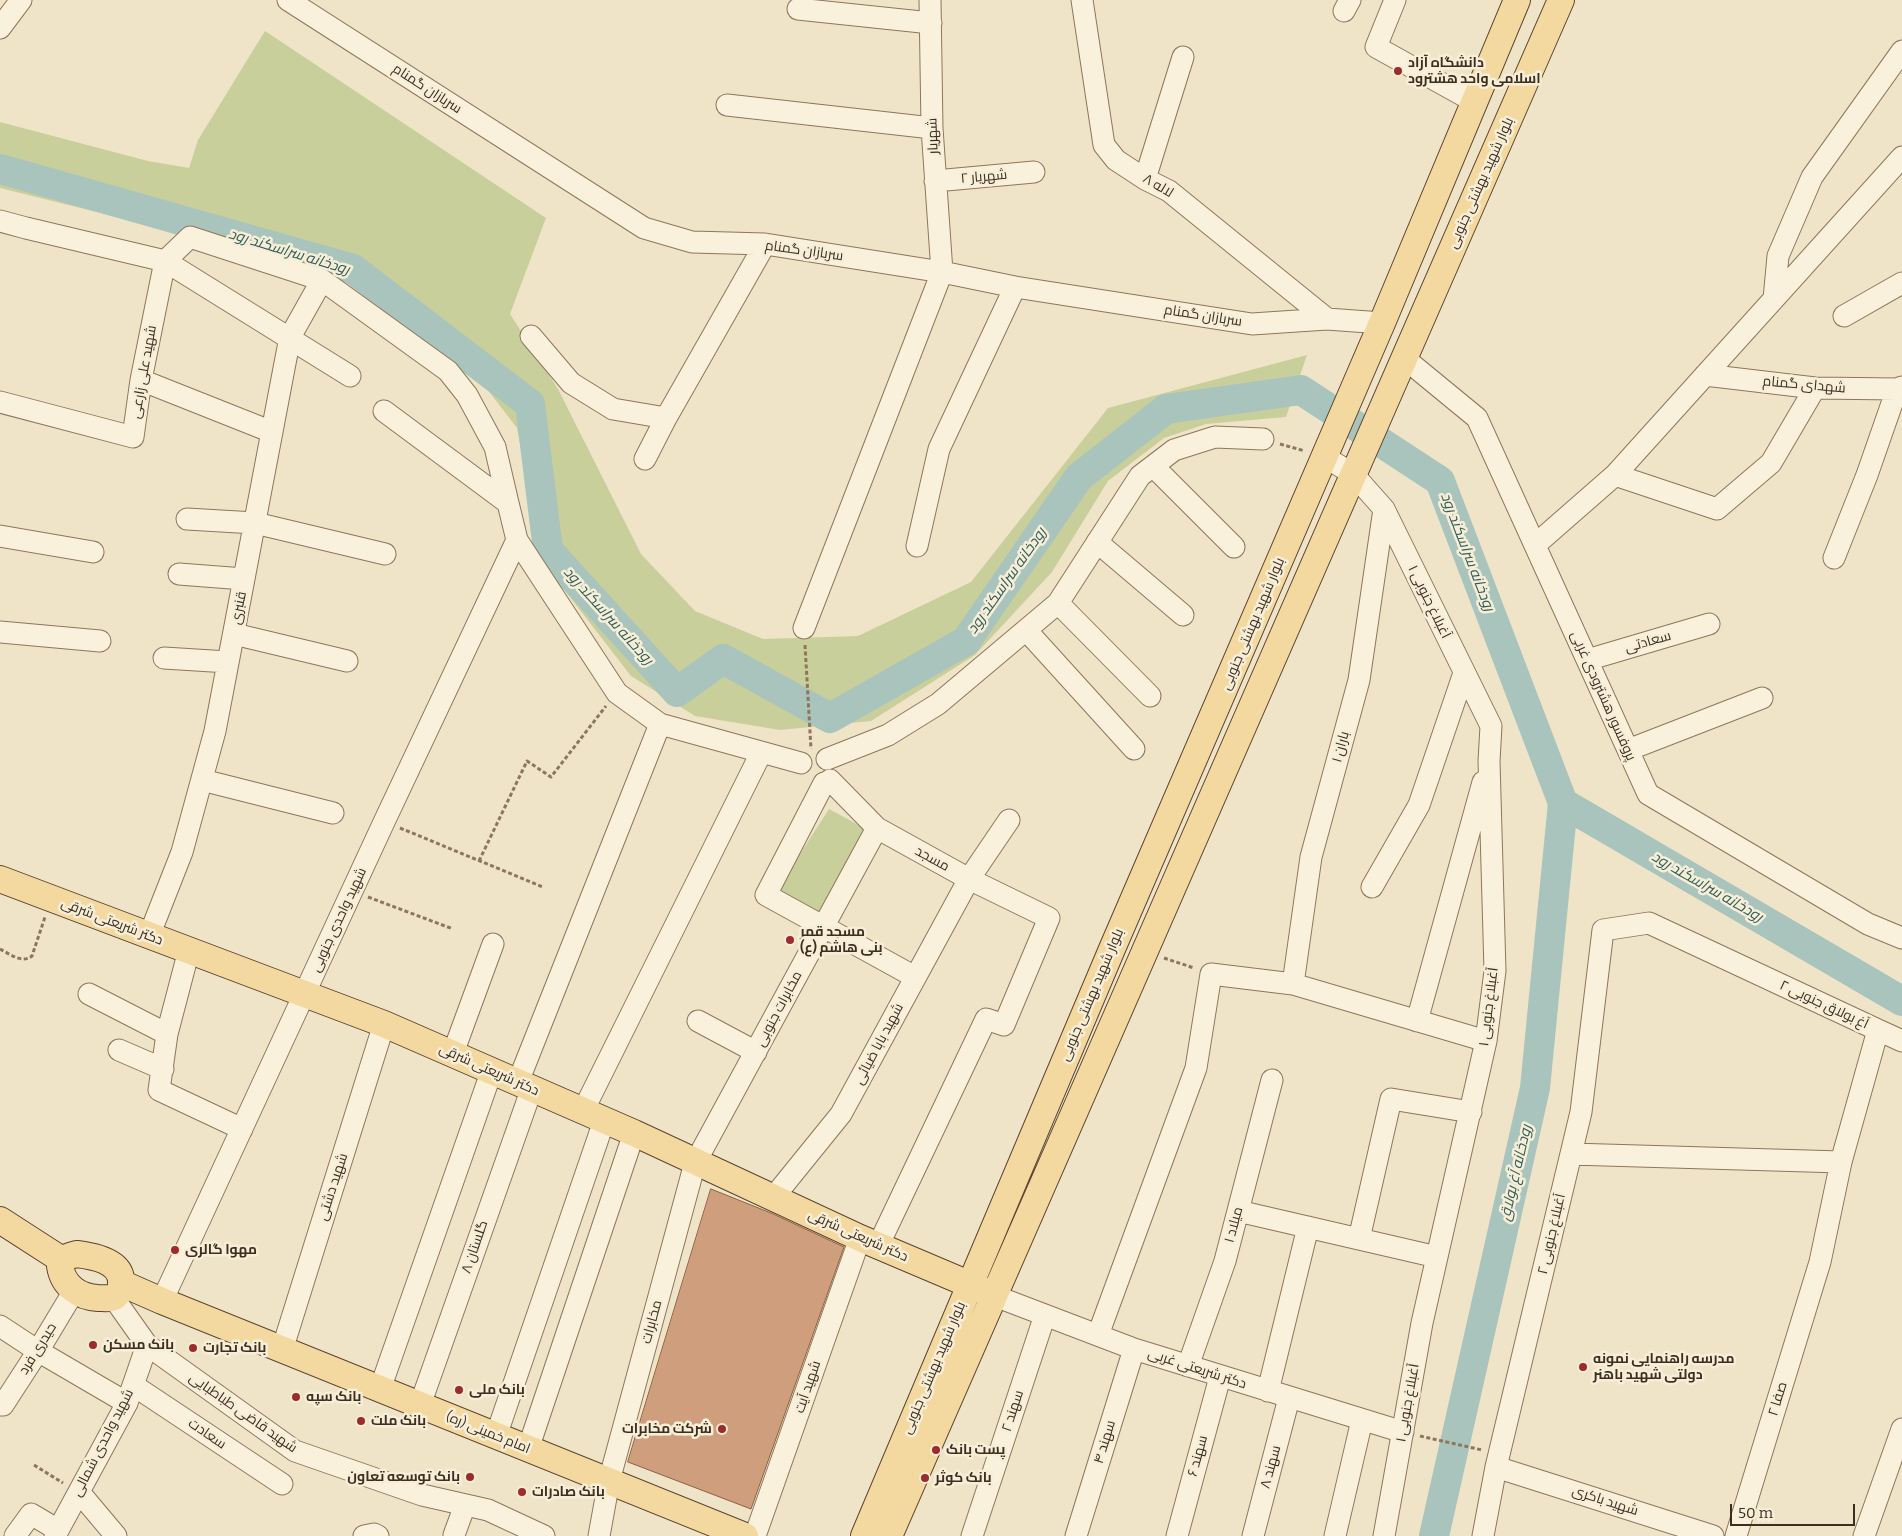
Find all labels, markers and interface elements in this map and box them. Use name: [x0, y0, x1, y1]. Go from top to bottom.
place label: دانشگاه آزاد اسلامی واحد هشترود: [1408, 55, 1541, 88]
street label: سربازان گمنام: [389, 60, 465, 118]
marker: دانشگاه آزاد اسلامی واحد هشترود: [1392, 65, 1404, 77]
street label: بلوار شهید بهشتی جنوبی: [1444, 115, 1518, 251]
street label: شهریار: [924, 117, 942, 155]
street label: شهریار ۲: [960, 167, 1008, 187]
street label: لاله ۸: [1140, 170, 1176, 202]
water label: رودخانه سراسکند رود: [226, 225, 352, 279]
street label: سربازان گمنام: [764, 237, 844, 265]
street label: سربازان گمنام: [1163, 302, 1243, 330]
street label: شهيد علی زارعی: [127, 324, 161, 420]
street label: شهدای گمنام: [1762, 373, 1846, 397]
water label: رودخانه سراسکند رود: [1436, 490, 1498, 614]
water label: رودخانه سراسکند رود: [964, 525, 1050, 637]
street label: بلوار شهید بهشتی جنوبی: [1218, 555, 1288, 693]
water label: رودخانه سراسکند رود: [559, 563, 657, 669]
street label: آغبلاغ جنوبی ۱: [1404, 563, 1454, 641]
street label: قنبری: [228, 590, 250, 626]
street label: سعادتی: [1623, 627, 1673, 657]
street label: پروفسور هشترودی غربی: [1567, 628, 1639, 764]
street label: باران ۱: [1329, 729, 1353, 765]
street label: مسجد: [912, 843, 952, 875]
water label: رودخانه سراسکند رود: [1648, 848, 1766, 926]
street label: شهید واحدی جنوبی: [307, 865, 371, 975]
street label: دکتر شریعتی شرقی: [59, 895, 165, 949]
place label: مسجد قمر بنی هاشم (ع): [800, 924, 883, 956]
street label: بلوار شهید بهشتی جنوبی: [1057, 926, 1127, 1064]
marker: مسجد قمر بنی هاشم (ع): [784, 934, 796, 946]
street label: آغبلاغ جنوبی ۱: [1476, 967, 1502, 1047]
street label: مخابرات جنوبی: [752, 968, 806, 1050]
street label: آغ بولاق جنوبی ۲: [1777, 977, 1871, 1033]
street label: شهيد بابا ضيائی: [851, 1001, 907, 1087]
street label: دکتر شریعتی شرقی: [436, 1040, 542, 1100]
water label: رودخانه آغ بولاق: [1496, 1123, 1536, 1223]
street label: شهید دشتی: [314, 1151, 352, 1223]
street label: آغبلاغ جنوبی ۲: [1535, 1192, 1569, 1276]
street label: میلاد ۱: [1221, 1205, 1247, 1245]
street label: دکتر شریعتی شرقی: [805, 1206, 911, 1266]
street label: گلستان ۸: [458, 1218, 492, 1276]
place label: مهوا گالری: [185, 1242, 257, 1258]
marker: مهوا گالری: [169, 1244, 181, 1256]
street label: مخابرات: [638, 1298, 666, 1346]
street label: بلوار شهید بهشتی جنوبی: [899, 1299, 969, 1437]
street label: حیدری فرد: [16, 1320, 60, 1378]
place label: بانک مسکن: [103, 1337, 174, 1353]
marker: بانک مسکن: [87, 1339, 99, 1351]
place label: بانک تجارت: [203, 1340, 266, 1356]
marker: بانک تجارت: [187, 1342, 199, 1354]
street label: دکتر شریعتی غربی: [1146, 1345, 1248, 1393]
place label: مدرسه راهنمایی نمونه دولتی شهید باهنر: [1593, 1351, 1734, 1384]
street label: شهید آیت: [791, 1359, 825, 1415]
marker: مدرسه راهنمایی نمونه دولتی شهید باهنر: [1577, 1361, 1589, 1373]
street label: آغبلاغ جنوبی ۱: [1393, 1362, 1423, 1444]
street label: شهید قاضی طباطبایی: [186, 1369, 300, 1457]
street label: صفا ۲: [1765, 1380, 1791, 1418]
place label: بانک ملی: [469, 1382, 525, 1398]
marker: بانک ملی: [453, 1384, 465, 1396]
street label: شهید واحدی شمالی: [69, 1386, 137, 1500]
street label: سهند ۲: [998, 1388, 1028, 1434]
place label: بانک سپه: [306, 1389, 361, 1405]
marker: بانک سپه: [290, 1391, 302, 1403]
street label: امام خمینی (ره): [443, 1408, 533, 1458]
place label: بانک ملت: [371, 1413, 426, 1429]
street label: سعادت: [185, 1415, 229, 1453]
marker: بانک ملت: [355, 1415, 367, 1427]
street label: سهند ۴: [1090, 1418, 1120, 1466]
place label: شرکت مخابرات: [622, 1421, 712, 1437]
marker: شرکت مخابرات: [716, 1423, 728, 1435]
street label: سهند ۶: [1184, 1434, 1212, 1478]
place label: پست بانک: [946, 1442, 1005, 1458]
marker: پست بانک: [930, 1444, 942, 1456]
street label: سهند ۸: [1257, 1444, 1285, 1490]
place label: بانک توسعه تعاون: [347, 1469, 460, 1485]
place label: بانک کوثر: [935, 1470, 992, 1486]
marker: بانک توسعه تعاون: [464, 1471, 476, 1483]
marker: بانک کوثر: [919, 1472, 931, 1484]
street label: شهید باکری: [1570, 1482, 1640, 1520]
place label: بانک صادرات: [532, 1484, 605, 1500]
marker: بانک صادرات: [516, 1486, 528, 1498]
scale bar: [1732, 1494, 1857, 1526]
text: 50 m: [1738, 1504, 1773, 1522]

